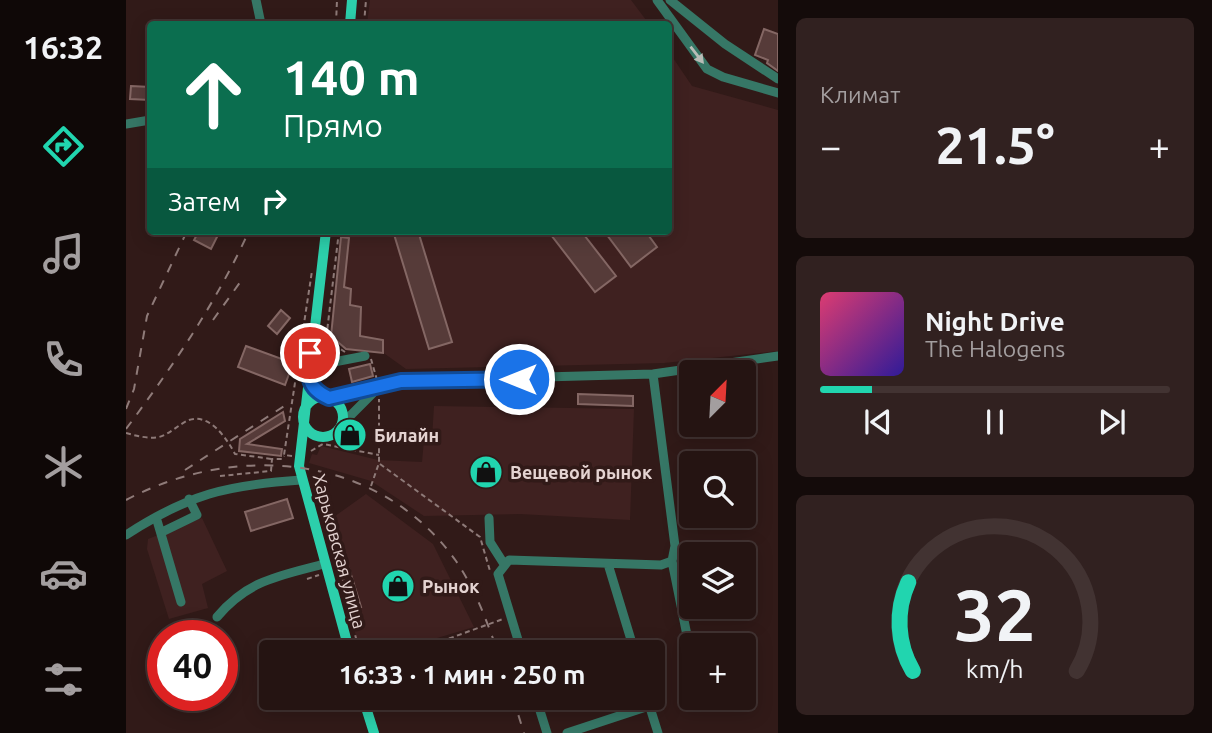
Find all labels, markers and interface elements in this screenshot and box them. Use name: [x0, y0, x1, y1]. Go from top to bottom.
text: 16:32: [23, 29, 103, 65]
one-way arrow: [689, 46, 703, 64]
icon: ahead: [168, 49, 259, 140]
text: 140 m: [283, 49, 420, 104]
text: Климат: [820, 82, 900, 107]
text: Прямо: [283, 107, 383, 143]
text: 21.5°: [935, 116, 1055, 174]
icon: directions: [39, 122, 88, 171]
text: −: [820, 125, 841, 167]
text: +: [1149, 125, 1170, 167]
icon: right: [255, 182, 293, 220]
text: Затем: [168, 187, 241, 216]
icon: music: [39, 229, 88, 278]
text: Night Drive: [925, 307, 1065, 336]
pin: [280, 323, 340, 383]
icon: arrive: [291, 334, 329, 372]
icon: phone: [39, 335, 88, 384]
text: The Halogens: [925, 336, 1065, 361]
position arrow: [482, 342, 556, 416]
north arrow: [679, 360, 756, 438]
map controls: [679, 360, 756, 710]
icon: previous: [859, 403, 897, 441]
icon: pause: [976, 403, 1014, 441]
icon: next: [1093, 403, 1131, 441]
shop icon: Билайн: [331, 416, 369, 454]
place label: Билайн: [374, 425, 439, 445]
icon: climate: [39, 442, 88, 491]
button: search: [679, 451, 756, 528]
shop icon: Вещевой рынок: [467, 453, 505, 491]
place label: Вещевой рынок: [510, 462, 653, 482]
street label: Харьковская улица: [310, 471, 370, 631]
button: layers: [679, 542, 756, 619]
icon: car: [39, 549, 88, 598]
shop icon: Рынок: [379, 567, 417, 605]
text: 32: [954, 573, 1036, 655]
place label: Рынок: [422, 576, 480, 596]
speed limit sign: 40: [147, 620, 238, 711]
button: +: [679, 633, 756, 710]
icon: filters: [39, 655, 88, 704]
text: km/h: [966, 655, 1024, 683]
text: 16:33 · 1 мин · 250 m: [339, 660, 585, 689]

